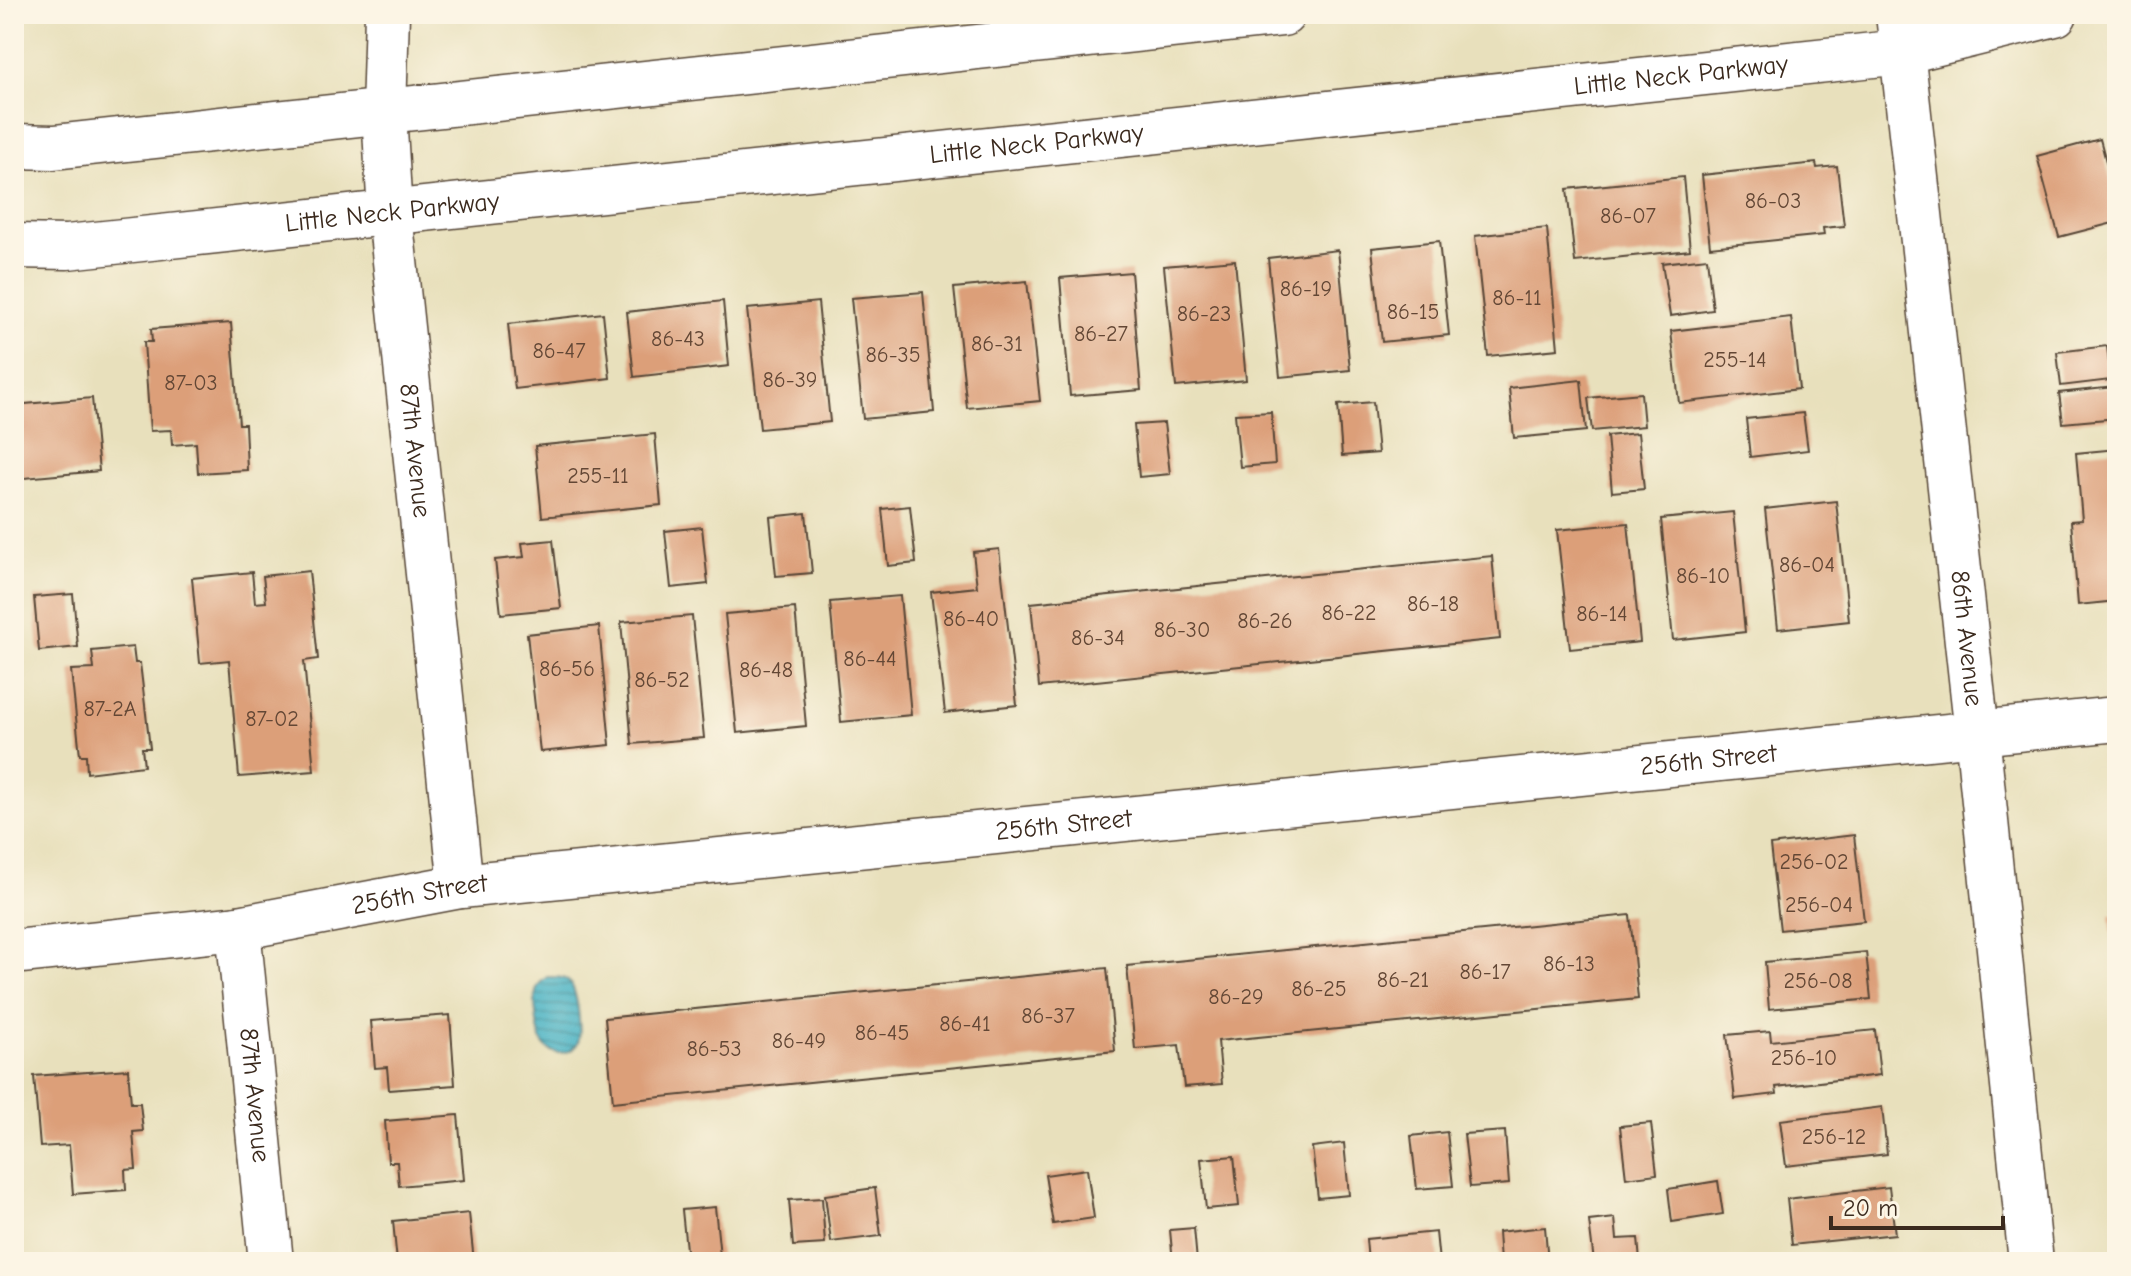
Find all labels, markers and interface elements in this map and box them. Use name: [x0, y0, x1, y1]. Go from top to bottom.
street label: Little Neck Parkway: [1572, 49, 1790, 102]
street label: Little Neck Parkway: [928, 118, 1145, 170]
street label: Little Neck Parkway: [284, 186, 501, 239]
house number: 86-03: [1745, 188, 1801, 214]
house number: 86-07: [1600, 203, 1657, 229]
house number: 86-19: [1280, 276, 1332, 302]
house number: 86-11: [1492, 285, 1542, 311]
house number: 86-15: [1387, 299, 1439, 325]
house number: 86-23: [1177, 301, 1231, 327]
house number: 86-27: [1074, 321, 1129, 347]
house number: 86-43: [651, 326, 705, 352]
house number: 86-31: [971, 331, 1023, 357]
house number: 86-47: [532, 338, 586, 364]
house number: 86-35: [865, 342, 921, 368]
house number: 255-14: [1703, 347, 1767, 373]
house number: 86-39: [763, 367, 817, 393]
house number: 87-03: [164, 370, 218, 396]
street label: 87th Avenue: [393, 382, 437, 519]
house number: 255-11: [567, 463, 629, 489]
house number: 86-04: [1779, 552, 1835, 578]
house number: 86-10: [1676, 563, 1730, 589]
street label: 86th Avenue: [1944, 569, 1989, 708]
house number: 86-18: [1407, 591, 1459, 617]
house number: 86-22: [1321, 600, 1377, 626]
house number: 86-14: [1576, 601, 1628, 627]
house number: 86-40: [943, 606, 999, 632]
house number: 86-26: [1237, 608, 1293, 634]
house number: 86-30: [1154, 617, 1210, 643]
house number: 86-34: [1071, 625, 1125, 651]
house number: 86-44: [843, 646, 897, 672]
house number: 86-56: [539, 656, 595, 682]
house number: 86-48: [739, 657, 793, 683]
house number: 86-52: [634, 667, 690, 693]
house number: 87-2A: [83, 696, 137, 722]
house number: 87-02: [245, 706, 299, 732]
street label: 256th Street: [1639, 738, 1780, 782]
street label: 256th Street: [994, 803, 1135, 847]
house number: 256-02: [1779, 849, 1849, 875]
street label: 256th Street: [349, 868, 490, 921]
house number: 256-04: [1785, 892, 1853, 918]
house number: 86-13: [1543, 951, 1595, 977]
house number: 86-17: [1459, 959, 1511, 985]
house number: 86-21: [1377, 967, 1429, 993]
house number: 256-08: [1784, 968, 1852, 994]
house number: 86-25: [1291, 976, 1347, 1002]
house number: 86-29: [1208, 984, 1264, 1010]
house number: 86-37: [1021, 1003, 1075, 1029]
house number: 86-41: [939, 1011, 991, 1037]
house number: 86-45: [855, 1020, 909, 1046]
street label: 87th Avenue: [233, 1027, 276, 1164]
house number: 86-49: [772, 1028, 826, 1054]
house number: 86-53: [686, 1036, 742, 1062]
house number: 256-10: [1771, 1045, 1837, 1071]
house number: 256-12: [1802, 1124, 1866, 1150]
scale bar: [1831, 1180, 2003, 1230]
text: 20 m: [1843, 1194, 1898, 1222]

